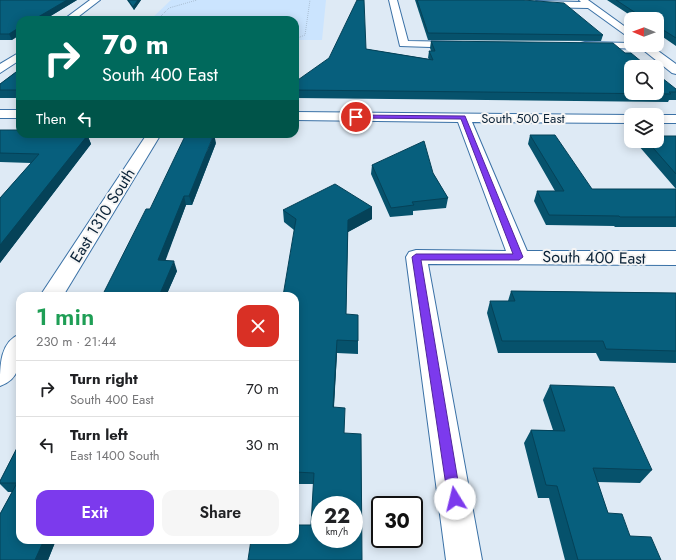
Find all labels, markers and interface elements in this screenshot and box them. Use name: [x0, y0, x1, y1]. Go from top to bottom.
north arrow: [624, 12, 664, 52]
map controls: [624, 12, 664, 148]
text: 70 m: [102, 24, 169, 65]
icon: right: [36, 32, 88, 84]
button: search: [624, 60, 664, 100]
text: South 400 East: [102, 62, 218, 88]
pin: [339, 100, 373, 134]
icon: arrive: [345, 106, 367, 128]
text: Then: [36, 108, 66, 130]
icon: left: [74, 108, 96, 130]
button: layers: [624, 108, 664, 148]
street label: South 500 East: [481, 109, 566, 128]
street label: East 1310 South: [64, 164, 141, 267]
street label: South 400 East: [542, 245, 646, 270]
text: 1 min: [36, 299, 94, 334]
button: close: [237, 305, 279, 347]
text: 230 m · 21:44: [36, 332, 116, 351]
text: Turn right: [70, 368, 138, 390]
icon: right: [36, 378, 58, 400]
text: 70 m: [246, 378, 279, 400]
text: South 400 East: [70, 390, 154, 409]
text: Turn left: [70, 424, 128, 446]
icon: left: [36, 434, 58, 456]
text: 30 m: [246, 434, 279, 456]
text: East 1400 South: [70, 446, 160, 465]
position arrow: [434, 478, 476, 520]
button: Exit: [36, 490, 154, 536]
button: Share: [162, 490, 279, 536]
speed limit sign: 30: [371, 496, 423, 548]
text: 22: [324, 502, 350, 531]
text: km/h: [326, 524, 348, 539]

